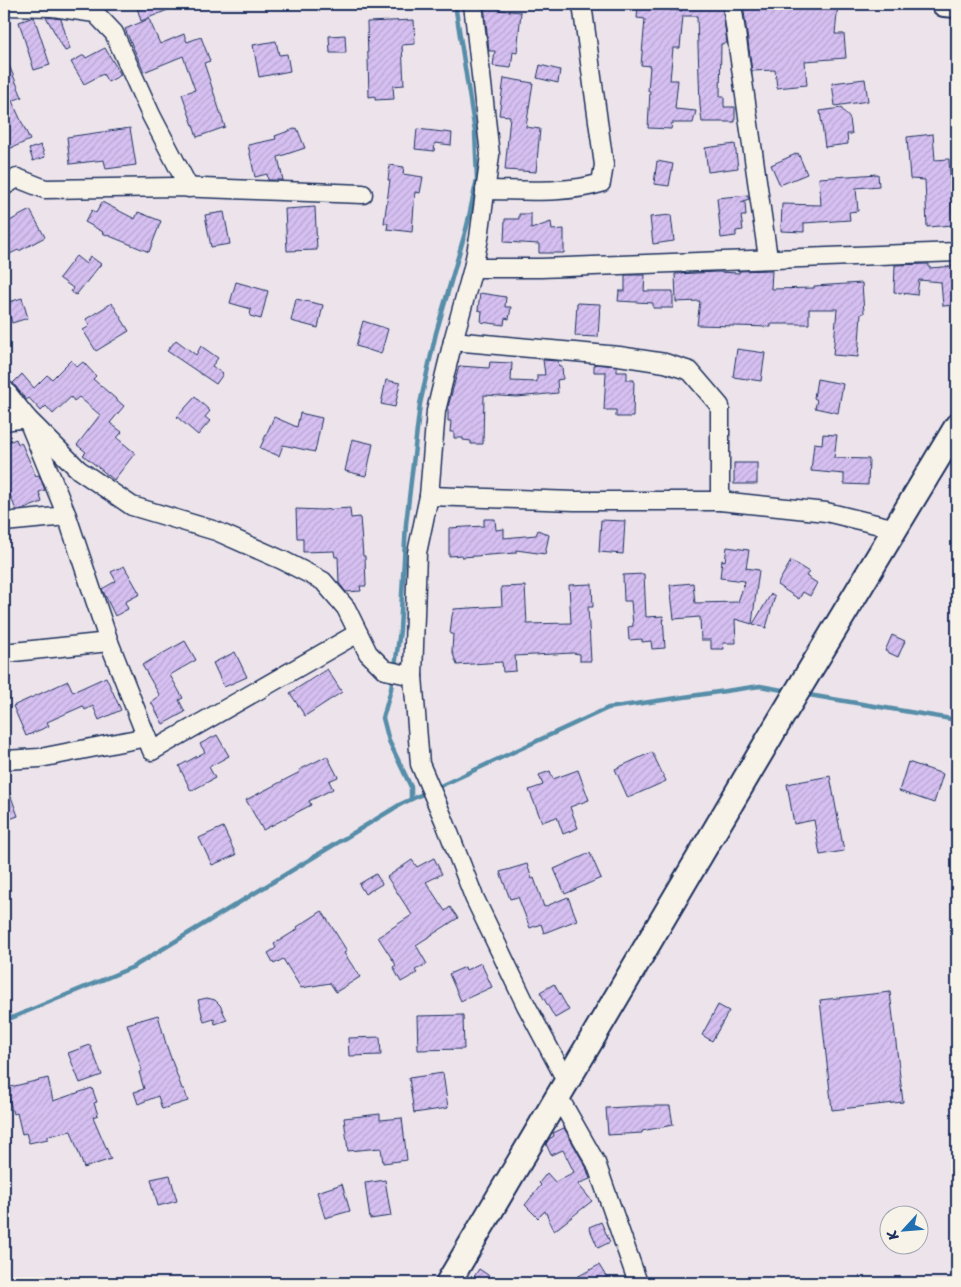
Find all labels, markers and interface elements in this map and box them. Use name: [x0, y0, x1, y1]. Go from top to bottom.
north arrow: [878, 1204, 928, 1254]
text: K: [879, 1225, 906, 1246]

